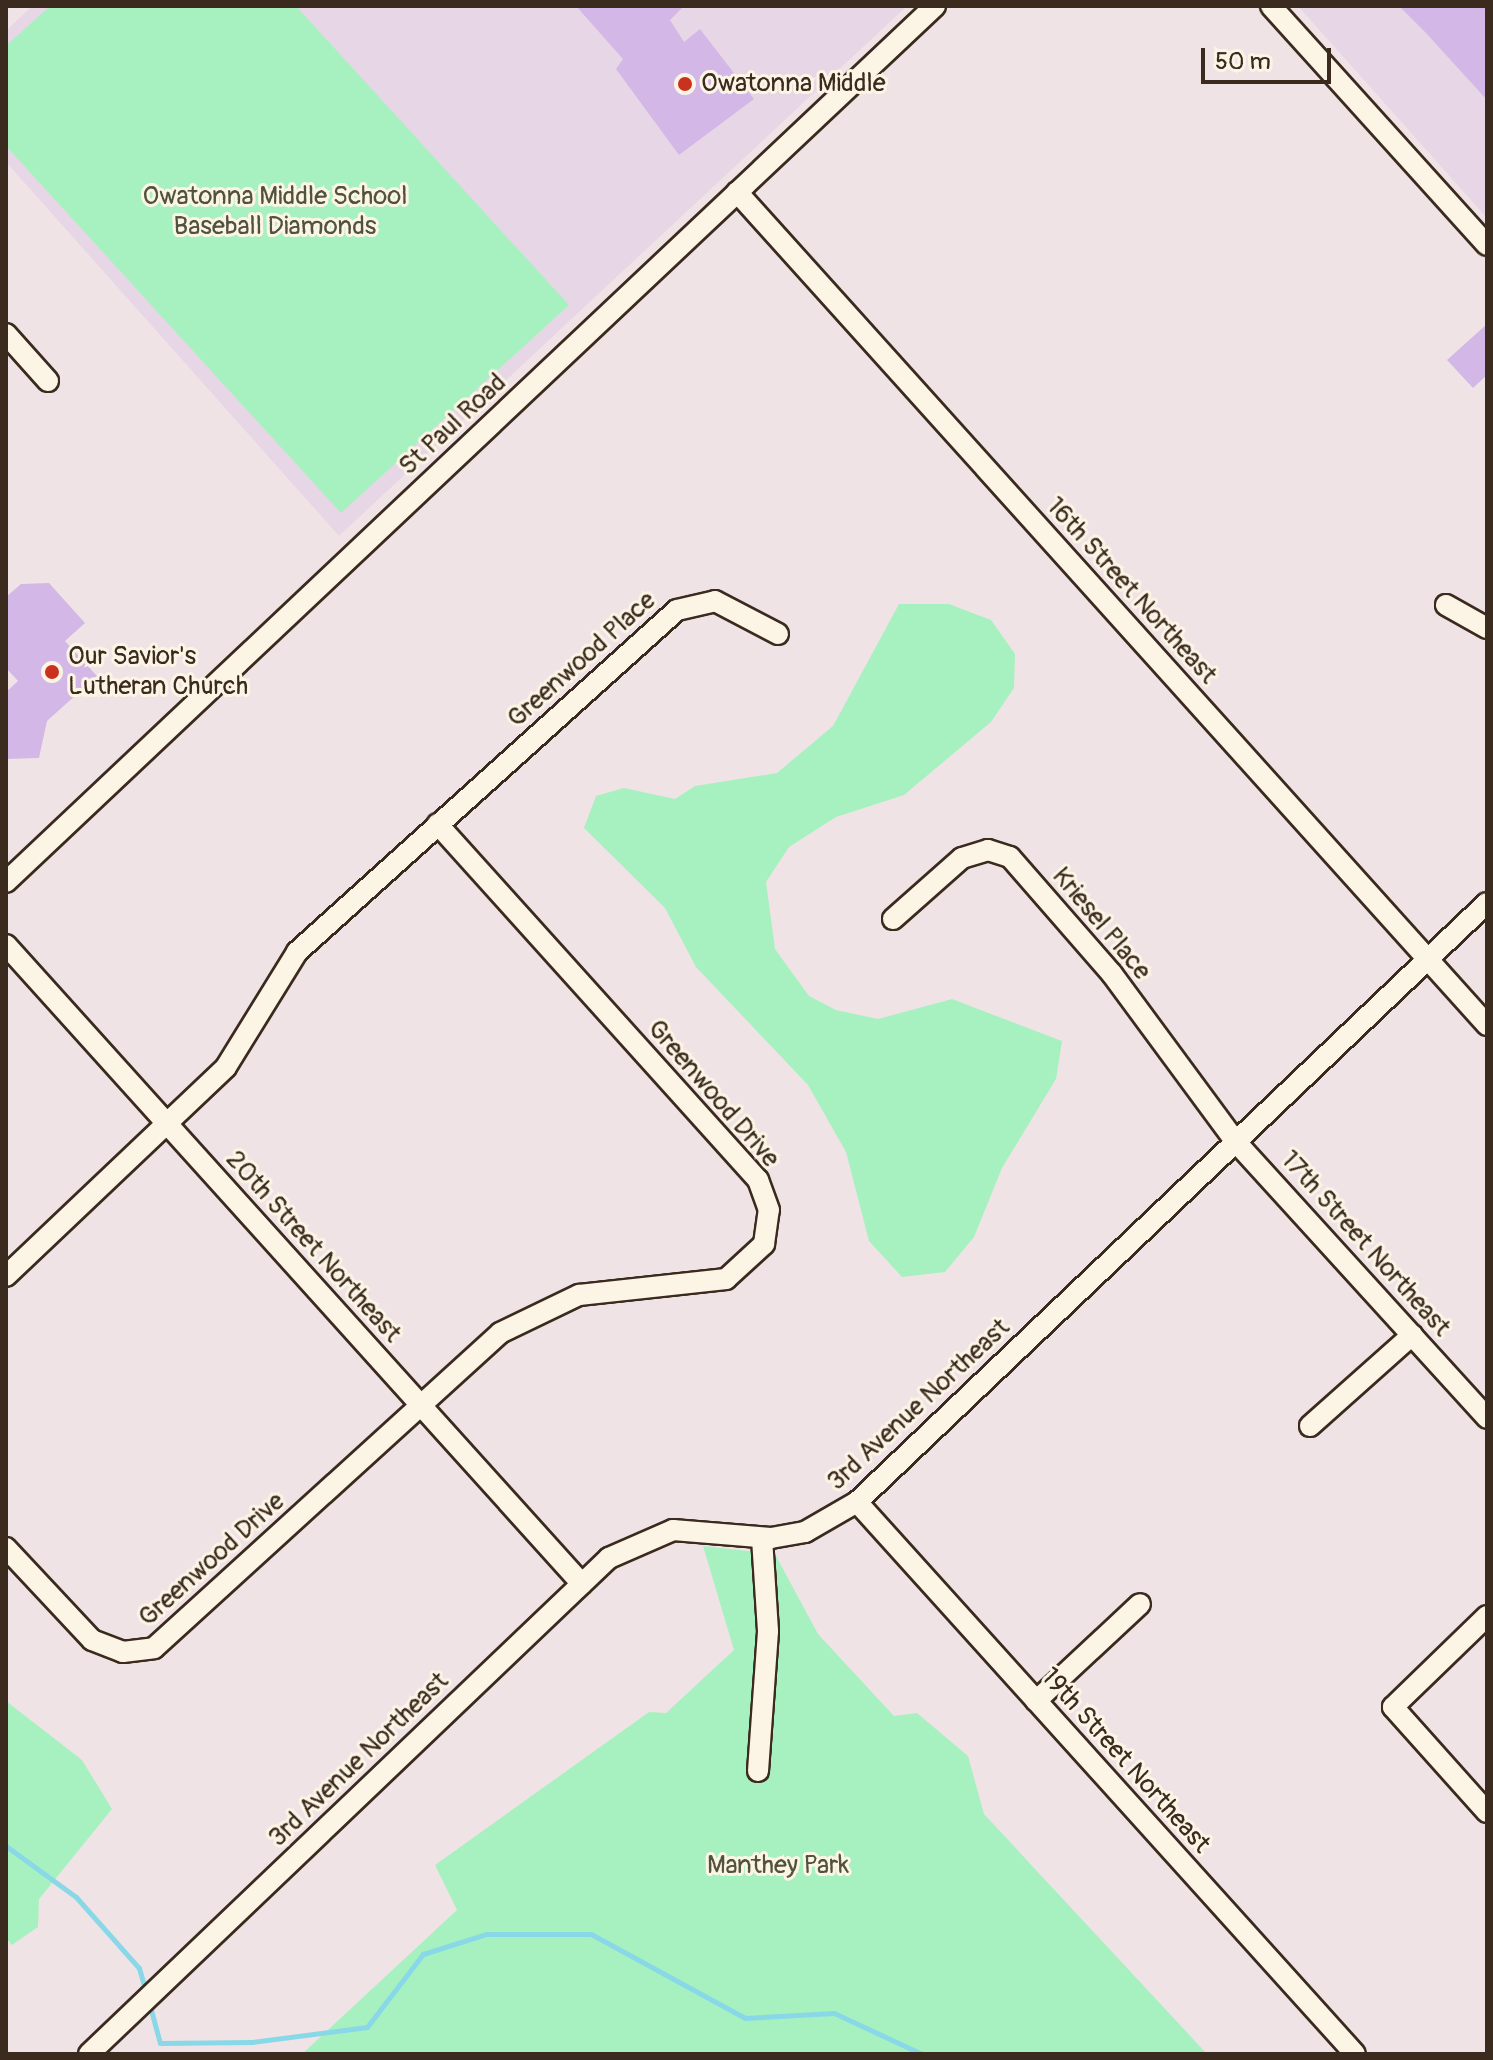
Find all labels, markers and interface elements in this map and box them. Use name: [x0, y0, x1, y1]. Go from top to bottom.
scale bar: [1205, 32, 1335, 82]
text: 50 m: [1215, 47, 1271, 76]
place label: Owatonna Middle: [701, 68, 886, 100]
marker: Owatonna Middle: [676, 75, 694, 93]
park label: Owatonna Middle School Baseball Diamonds: [143, 181, 407, 242]
street label: St Paul Road: [393, 368, 513, 482]
street label: 16th Street Northeast: [1039, 491, 1223, 691]
street label: Greenwood Place: [502, 585, 662, 735]
place label: Our Savior's Lutheran Church: [68, 641, 248, 702]
marker: Our Savior's Lutheran Church: [43, 663, 61, 681]
street label: Kriesel Place: [1045, 861, 1157, 987]
street label: Greenwood Drive: [640, 1014, 786, 1174]
street label: 20th Street Northeast: [219, 1145, 407, 1349]
street label: 17th Street Northeast: [1273, 1145, 1457, 1343]
street label: 3rd Avenue Northeast: [821, 1313, 1017, 1497]
street label: Greenwood Drive: [133, 1486, 291, 1634]
street label: 19th Street Northeast: [1034, 1662, 1216, 1860]
street label: 3rd Avenue Northeast: [263, 1666, 455, 1854]
park label: Manthey Park: [707, 1850, 849, 1882]

